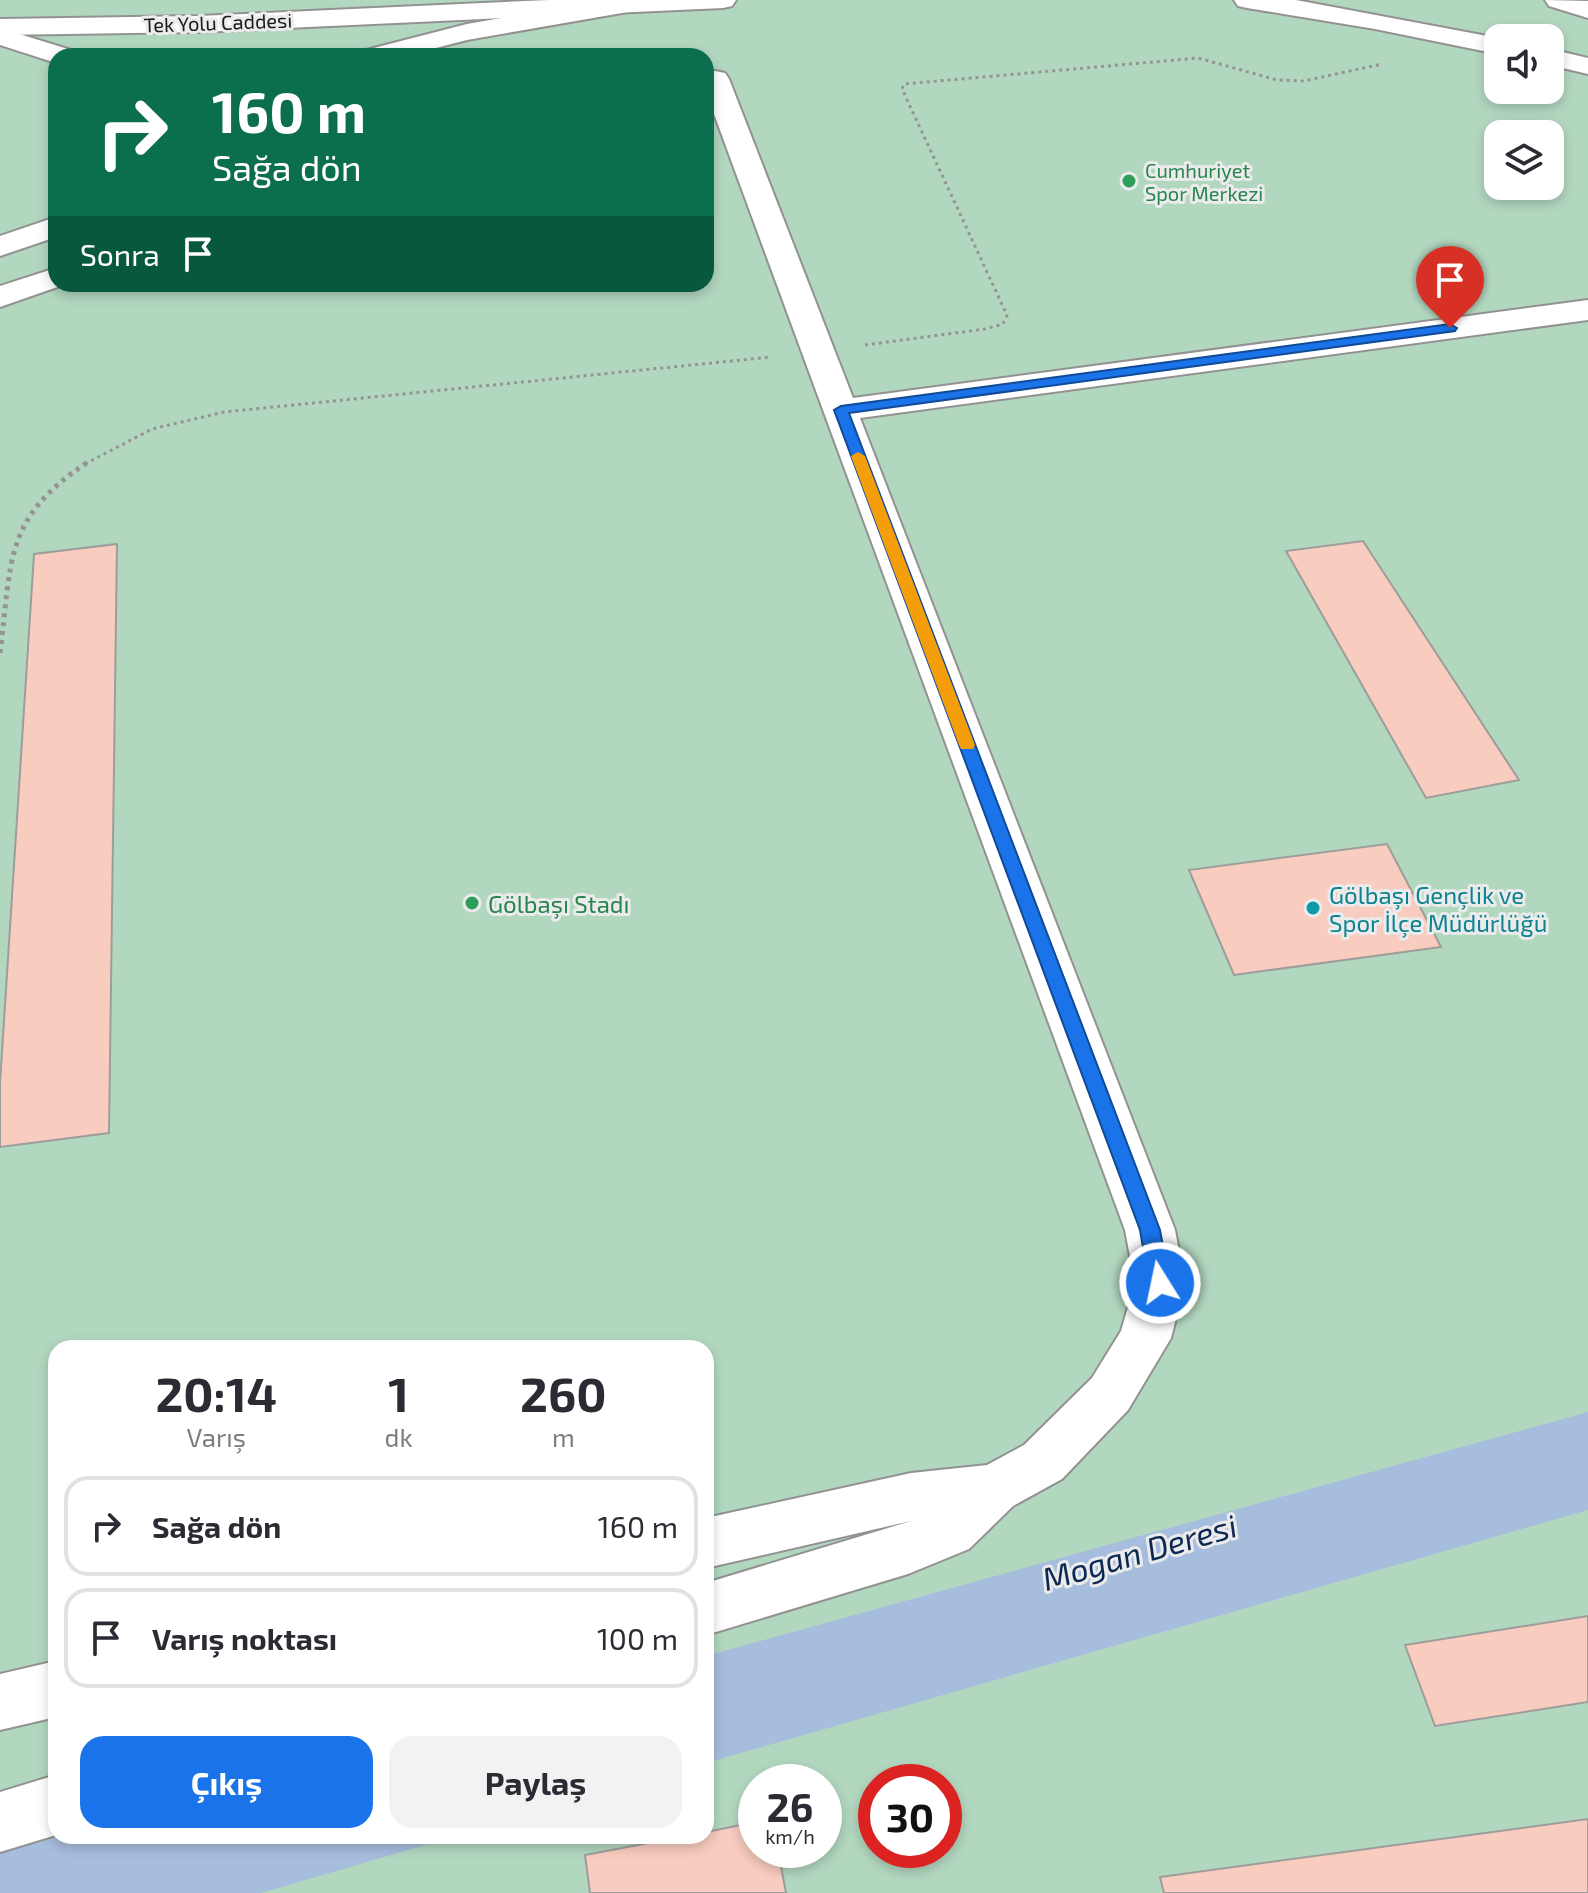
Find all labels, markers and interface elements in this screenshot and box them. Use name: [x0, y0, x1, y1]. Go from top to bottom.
street label: Tek Yolu Caddesi: [143, 7, 293, 37]
map controls: [1484, 24, 1564, 200]
button: sound: [1484, 24, 1564, 104]
text: 160 m: [212, 77, 366, 144]
icon: right: [80, 80, 184, 184]
button: layers: [1484, 120, 1564, 200]
text: Sağa dön: [212, 145, 362, 188]
place label: Cumhuriyet Spor Merkezi: [1145, 158, 1263, 205]
marker: Cumhuriyet Spor Merkezi: [1120, 172, 1138, 190]
icon: arrive: [176, 232, 220, 276]
text: Sonra: [80, 236, 160, 272]
pin: [1416, 246, 1484, 328]
icon: arrive: [1428, 258, 1472, 302]
place label: Gölbaşı Gençlik ve Spor İlçe Müdürlüğü: [1329, 880, 1547, 938]
place label: Gölbaşı Stadı: [488, 889, 630, 919]
marker: Gölbaşı Stadı: [463, 894, 481, 912]
marker: Gölbaşı Gençlik ve Spor İlçe Müdürlüğü: [1304, 899, 1322, 917]
position arrow: [1118, 1241, 1202, 1325]
text: 20:14: [155, 1364, 277, 1422]
text: 1: [388, 1364, 409, 1422]
text: 260: [520, 1364, 607, 1422]
text: Varış: [187, 1421, 246, 1452]
text: dk: [385, 1421, 413, 1452]
text: m: [552, 1421, 575, 1452]
icon: right: [84, 1504, 128, 1548]
water label: Mogan Deresi: [1037, 1505, 1241, 1598]
text: Sağa dön: [152, 1508, 281, 1544]
text: 160 m: [598, 1508, 678, 1544]
icon: arrive: [84, 1616, 128, 1660]
text: Varış noktası: [152, 1620, 337, 1656]
text: 100 m: [597, 1620, 678, 1656]
button: Çıkış: [80, 1736, 373, 1828]
button: Paylaş: [389, 1736, 682, 1828]
speed limit sign: 30: [858, 1764, 962, 1868]
text: 26: [767, 1782, 813, 1830]
text: km/h: [765, 1824, 815, 1848]

